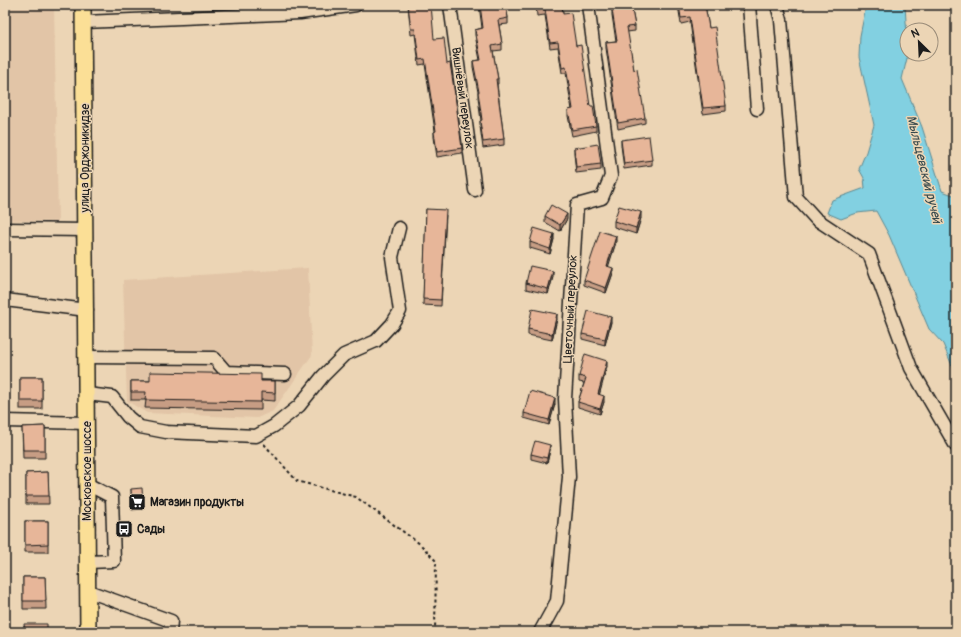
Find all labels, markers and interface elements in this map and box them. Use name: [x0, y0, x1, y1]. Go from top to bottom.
north arrow: [899, 22, 939, 62]
text: N: [909, 26, 922, 41]
street label: Вишнёвый переулок: [448, 46, 477, 150]
street label: улица Орджоникидзе: [78, 103, 93, 213]
water label: Мыльцевский ручей: [903, 114, 946, 227]
street label: Цветочный переулок: [560, 254, 581, 364]
street label: Московское шоссе: [80, 421, 95, 521]
supermarket icon: Магазин продукты: [127, 492, 147, 512]
place label: Магазин продукты: [150, 495, 244, 510]
bus stop icon: Сады: [114, 519, 134, 539]
place label: Сады: [137, 522, 165, 537]

